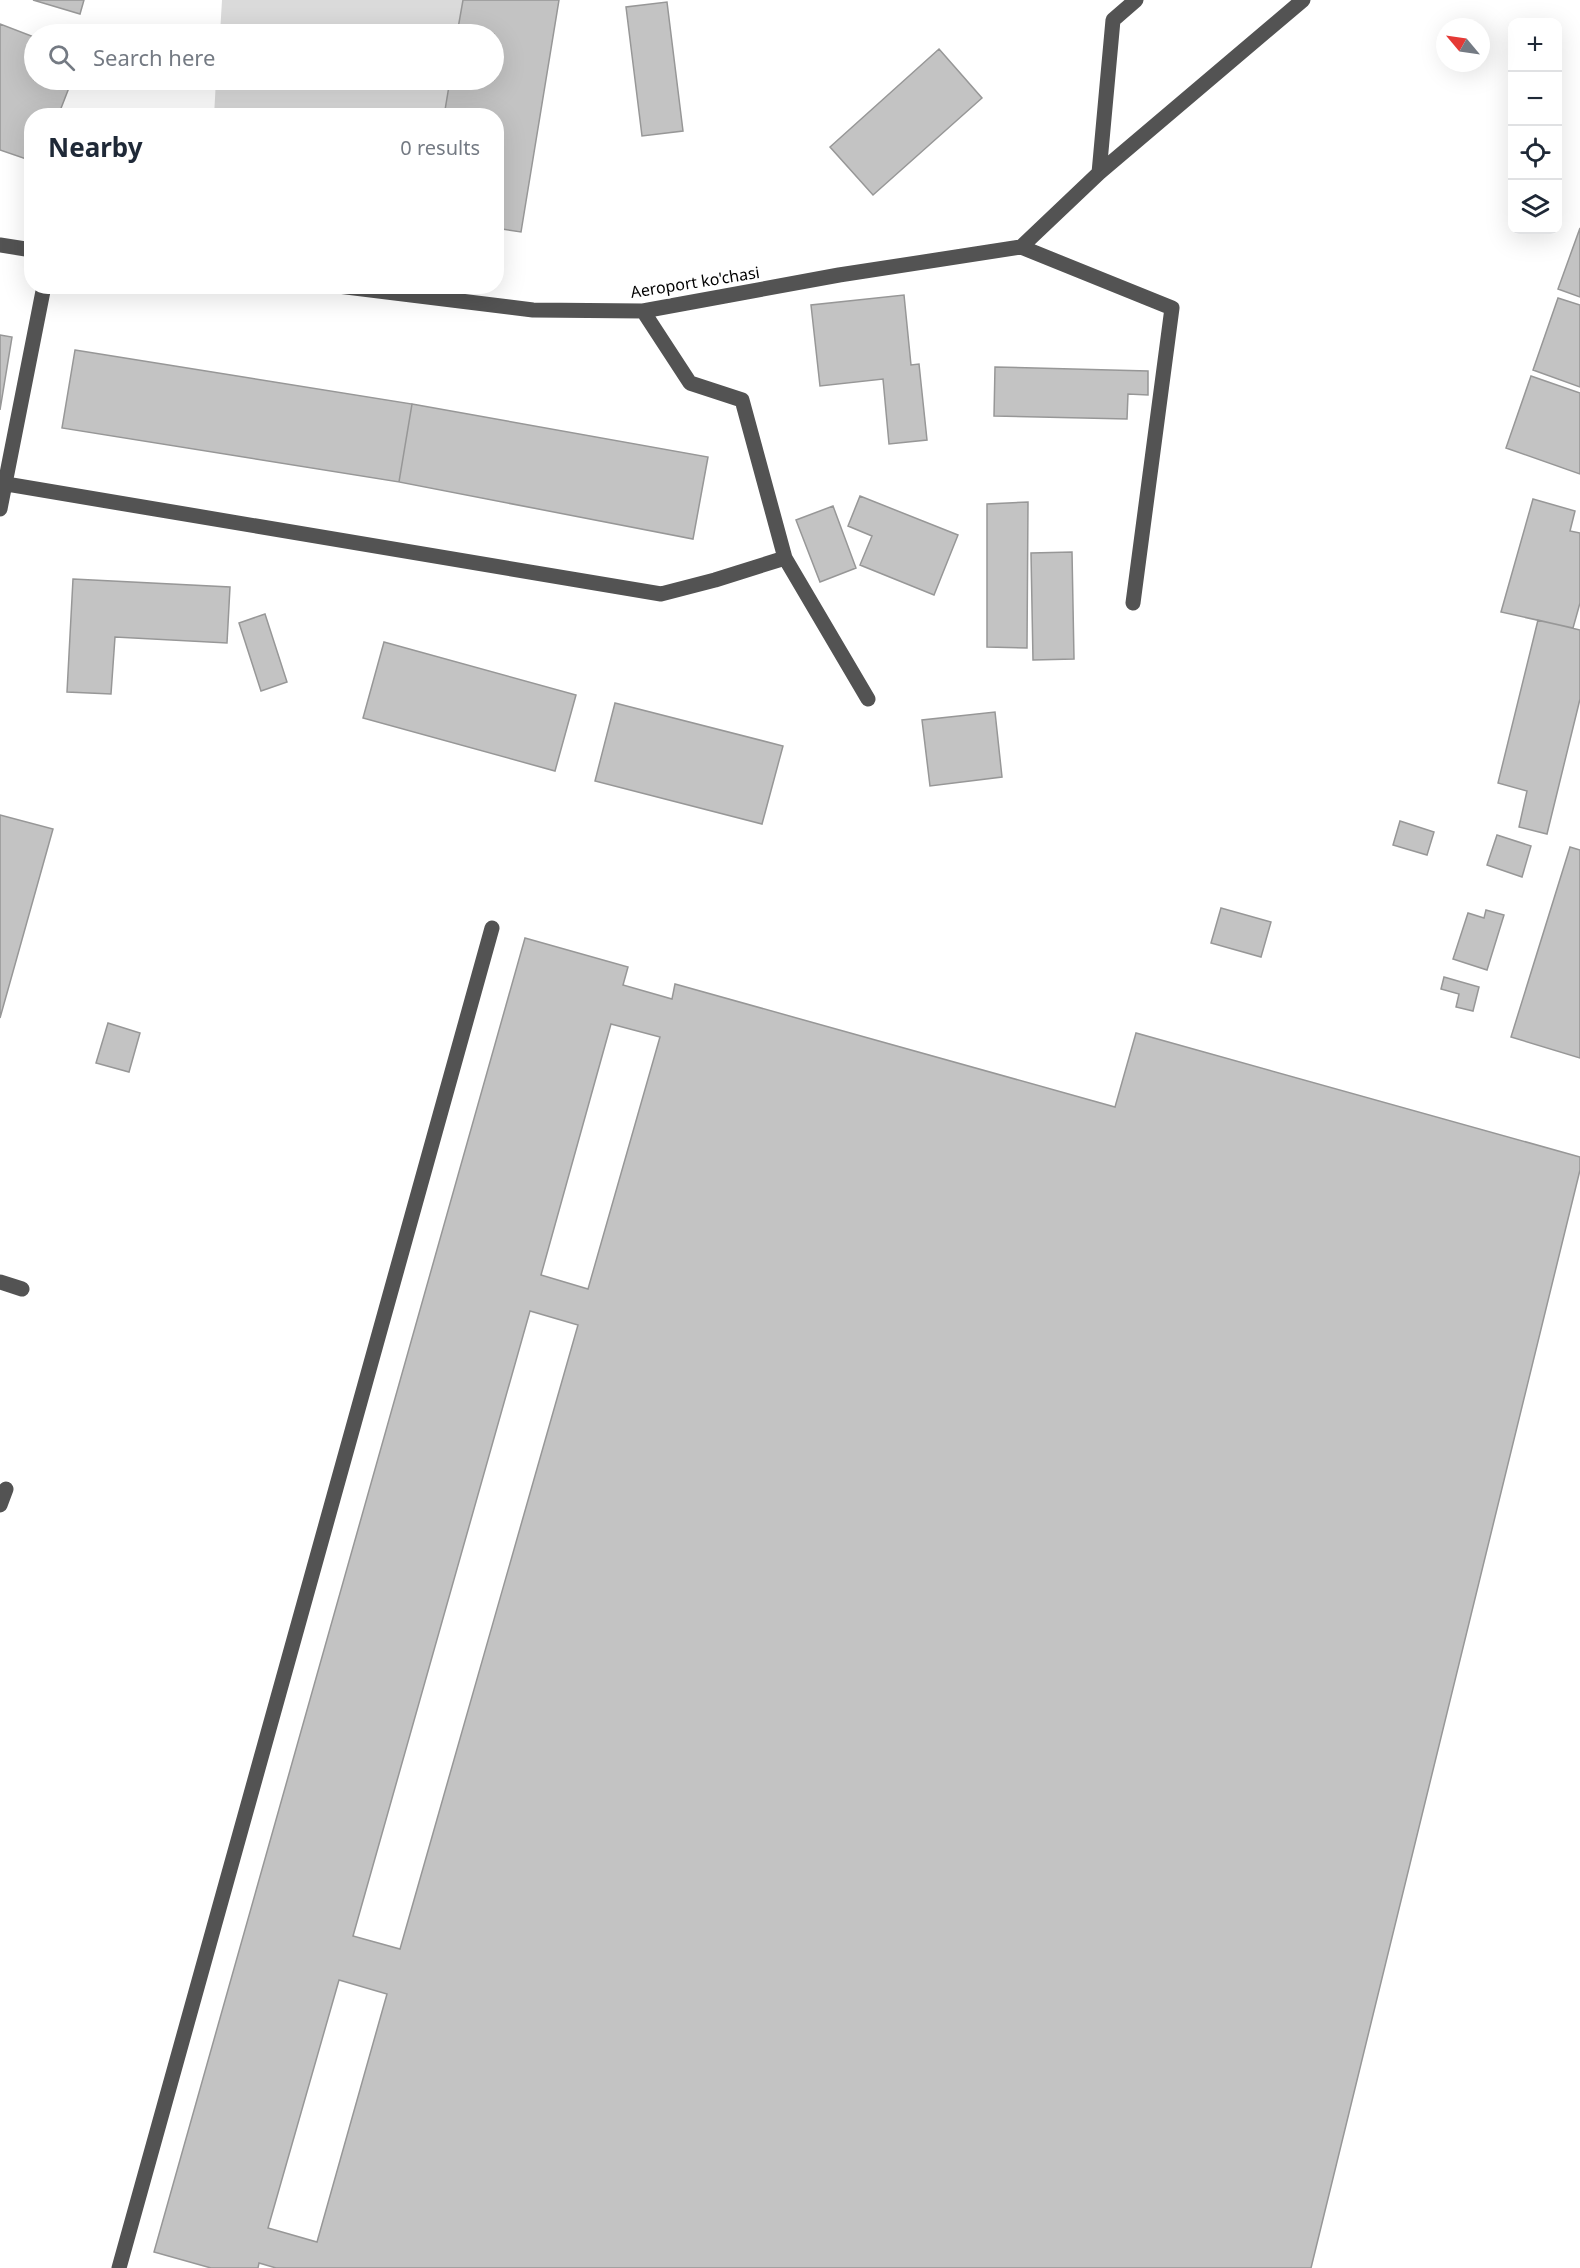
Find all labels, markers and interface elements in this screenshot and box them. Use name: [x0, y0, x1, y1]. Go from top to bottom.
north arrow: [1436, 18, 1490, 72]
map controls: [1508, 18, 1562, 234]
button: +: [1508, 18, 1562, 72]
search box: [24, 24, 504, 90]
icon: search: [45, 41, 78, 74]
text: Search here: [93, 42, 215, 72]
button: −: [1508, 72, 1562, 126]
button: locate: [1508, 126, 1562, 180]
text: Nearby: [48, 129, 143, 165]
text: 0 results: [400, 134, 480, 161]
button: layers: [1508, 180, 1562, 234]
street label: Aeroport ko'chasi: [629, 261, 761, 303]

